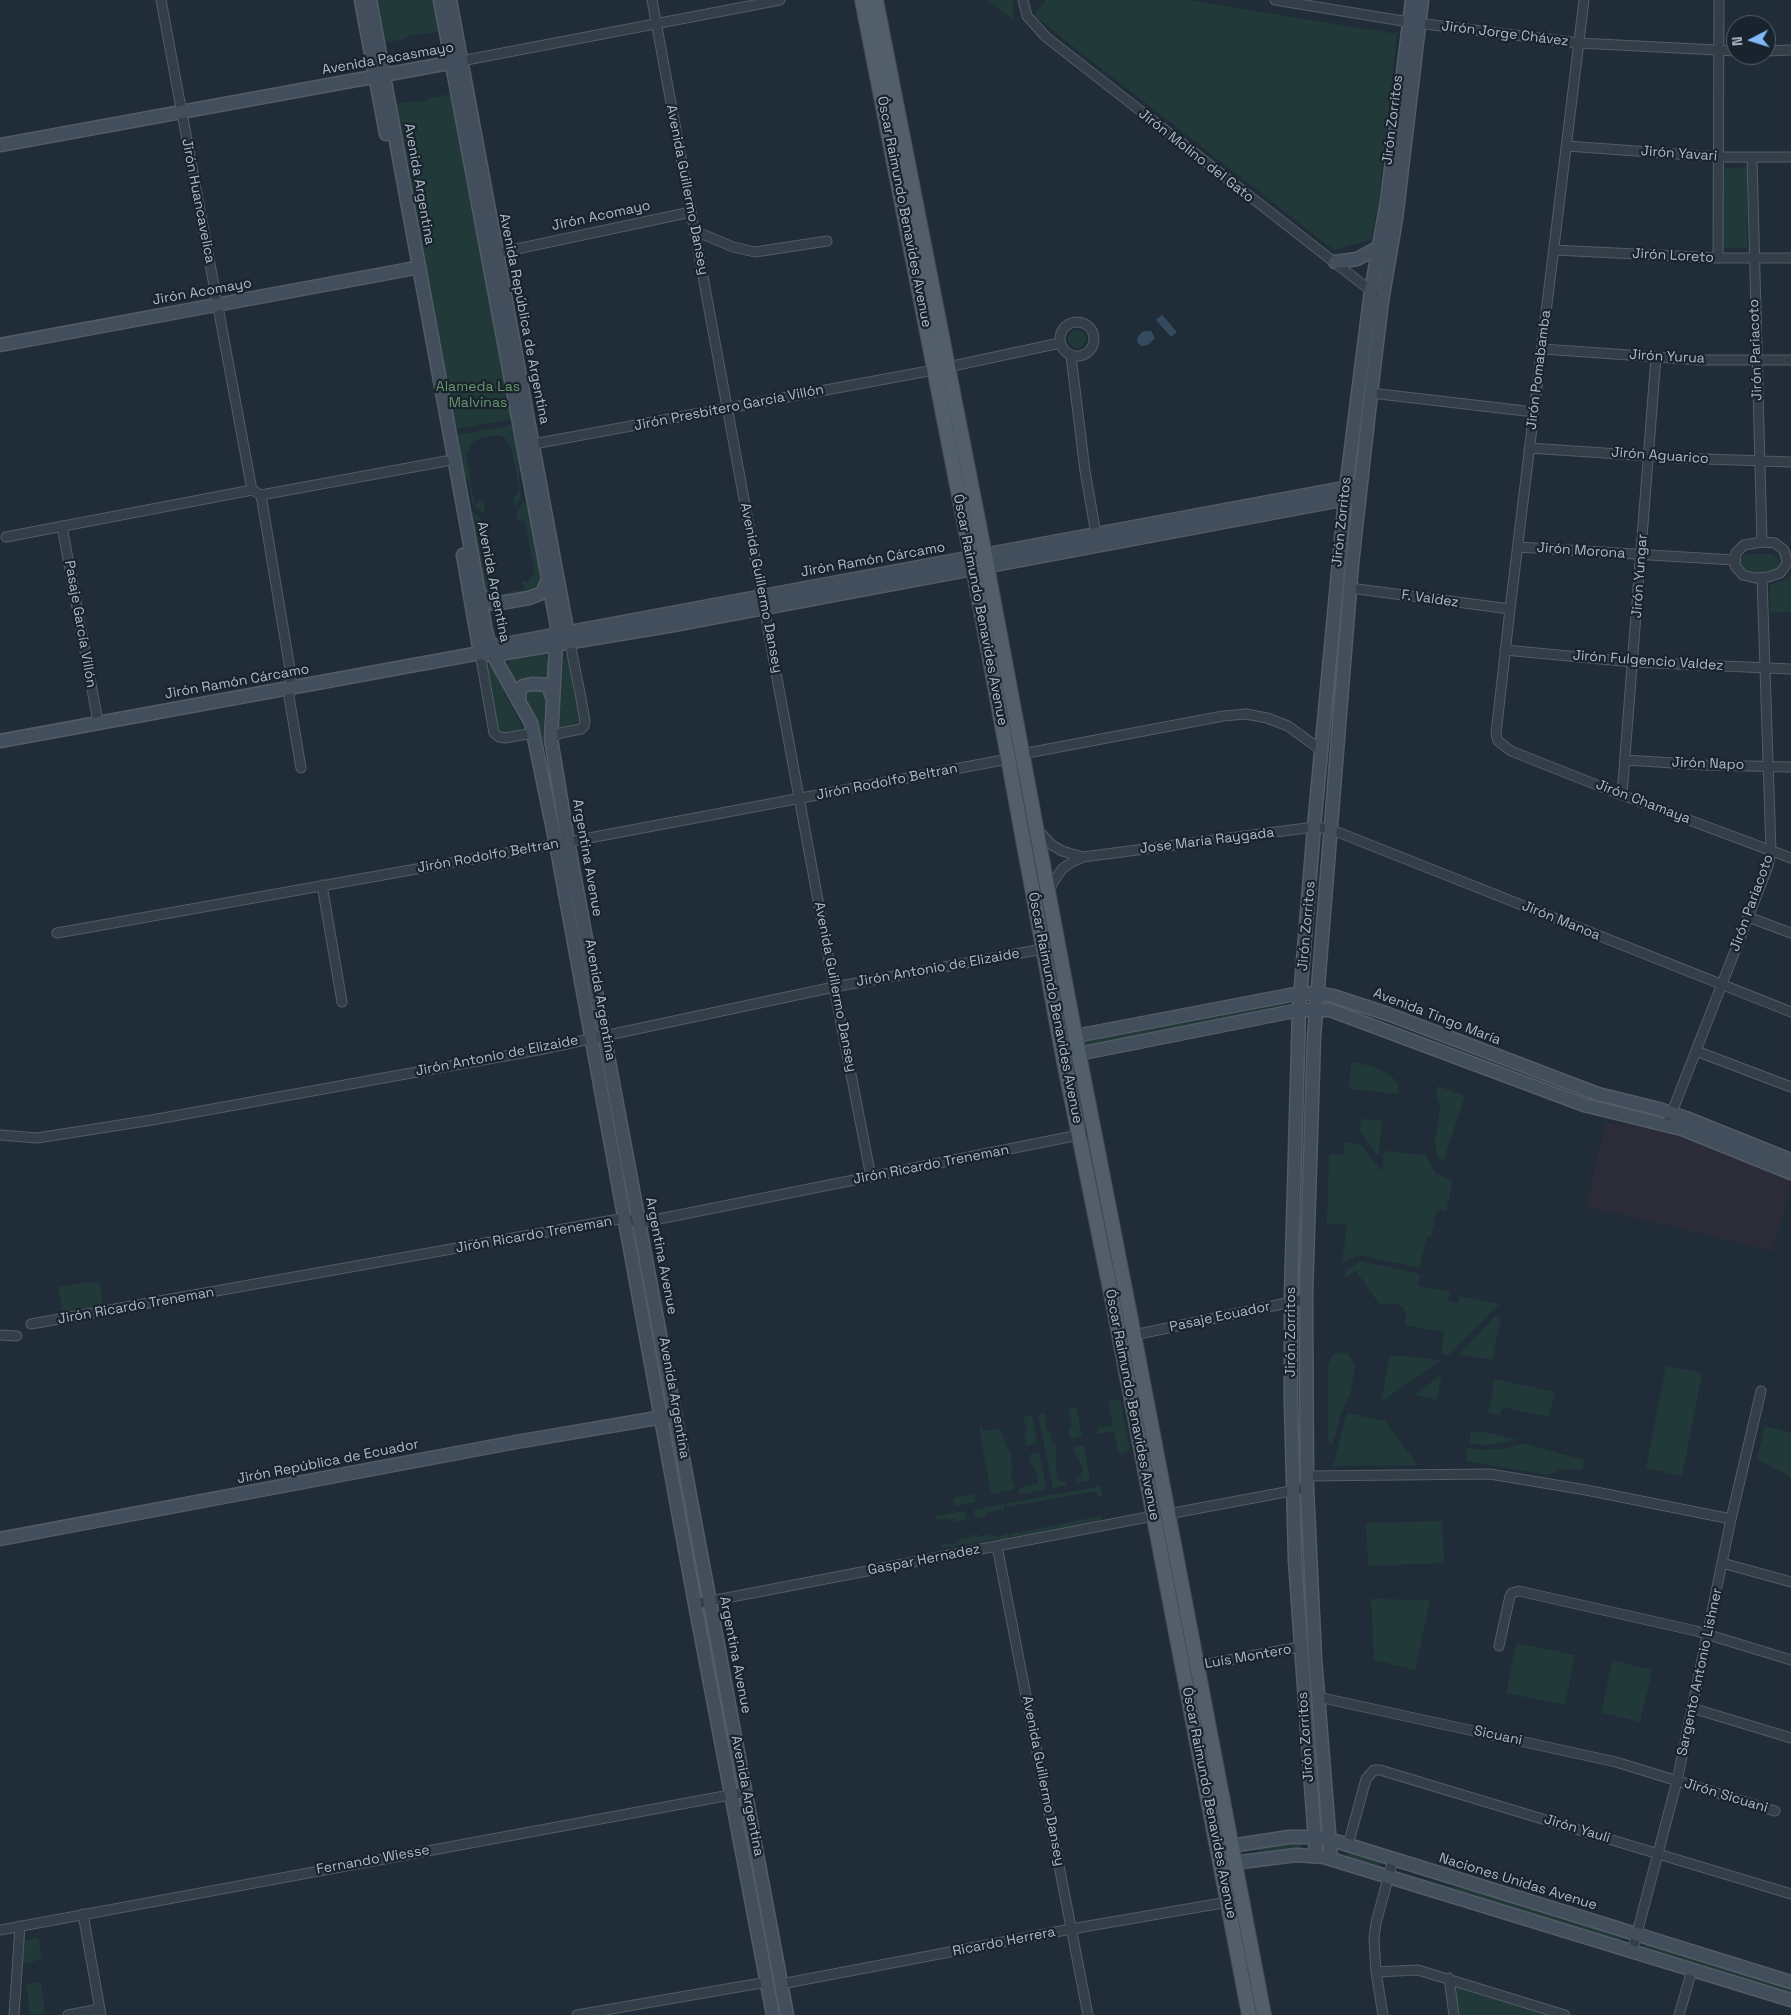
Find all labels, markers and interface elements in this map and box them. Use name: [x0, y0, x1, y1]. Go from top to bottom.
north arrow: [1726, 15, 1776, 65]
street label: Jirón Jorge Chávez: [1440, 18, 1570, 50]
text: N: [1728, 36, 1746, 47]
street label: Avenida Pacasmayo: [321, 39, 455, 79]
street label: Jirón Zorritos: [1379, 74, 1407, 166]
street label: Óscar Raimundo Benavides Avenue: [873, 95, 935, 329]
street label: Avenida Guillermo Dansey: [662, 104, 712, 276]
street label: Jirón Molino del Gato: [1135, 106, 1257, 206]
street label: Avenida Argentina: [400, 122, 438, 246]
street label: Jirón Huancavelica: [178, 137, 218, 265]
street label: Jirón Yavari: [1640, 143, 1718, 165]
street label: Jirón Acomayo: [550, 197, 652, 235]
street label: Avenida República de Argentina: [495, 212, 553, 426]
street label: Jirón Loreto: [1632, 245, 1714, 267]
street label: Jirón Acomayo: [151, 275, 253, 309]
street label: Jirón Pariacoto: [1746, 299, 1766, 401]
street label: Jirón Pomabamba: [1523, 309, 1555, 431]
street label: Jirón Yurua: [1629, 347, 1705, 367]
park label: Alameda Las Malvinas: [436, 379, 520, 412]
street label: Jirón Presbítero García Villón: [633, 381, 825, 435]
street label: Jirón Aguarico: [1611, 444, 1709, 468]
street label: Jirón Zorritos: [1329, 476, 1355, 568]
street label: Óscar Raimundo Benavides Avenue: [949, 493, 1011, 727]
street label: Avenida Guillermo Dansey: [736, 502, 786, 674]
street label: Avenida Argentina: [473, 520, 513, 644]
street label: Jirón Yungar: [1629, 533, 1651, 619]
street label: Jirón Ramón Cárcamo: [799, 539, 947, 581]
street label: Jirón Morona: [1536, 540, 1626, 562]
street label: Pasaje García Villón: [61, 559, 99, 689]
street label: F. Valdez: [1400, 587, 1460, 611]
street label: Jirón Fulgencio Valdez: [1572, 647, 1724, 675]
street label: Jirón Ramón Cárcamo: [163, 661, 311, 703]
street label: Jirón Napo: [1671, 754, 1745, 774]
street label: Jirón Rodolfo Beltran: [815, 760, 959, 804]
street label: Jirón Chamaya: [1593, 776, 1693, 828]
street label: Argentina Avenue: [568, 798, 606, 918]
street label: Jose María Raygada: [1139, 824, 1275, 858]
street label: Jirón Rodolfo Beltran: [416, 835, 560, 877]
street label: Jirón Pariacoto: [1727, 852, 1777, 954]
street label: Jirón Zorritos: [1295, 880, 1319, 972]
street label: Óscar Raimundo Benavides Avenue: [1024, 891, 1086, 1125]
street label: Jirón Manoa: [1519, 898, 1603, 944]
street label: Avenida Guillermo Dansey: [810, 901, 860, 1073]
street label: Avenida Argentina: [581, 938, 619, 1062]
street label: Jirón Antonio de Elizaide: [855, 945, 1021, 991]
street label: Avenida Tingo María: [1371, 985, 1503, 1049]
street label: Jirón Antonio de Elizaide: [414, 1032, 580, 1080]
street label: Jirón Ricardo Treneman: [852, 1142, 1010, 1188]
street label: Argentina Avenue: [641, 1196, 681, 1316]
street label: Jirón Ricardo Treneman: [454, 1213, 614, 1257]
street label: Jirón Ricardo Treneman: [56, 1284, 216, 1328]
street label: Jirón Zorritos: [1283, 1287, 1299, 1377]
street label: Óscar Raimundo Benavides Avenue: [1101, 1288, 1163, 1522]
street label: Pasaje Ecuador: [1168, 1298, 1272, 1336]
street label: Avenida Argentina: [655, 1336, 693, 1460]
street label: Jirón República de Ecuador: [236, 1436, 420, 1488]
street label: Gaspar Hernadez: [866, 1541, 982, 1579]
street label: Sargento Antonio Lishner: [1674, 1587, 1726, 1757]
street label: Argentina Avenue: [715, 1595, 755, 1715]
street label: Luís Montero: [1203, 1641, 1293, 1673]
street label: Óscar Raimundo Benavides Avenue: [1178, 1686, 1240, 1920]
street label: Jirón Zorritos: [1294, 1691, 1318, 1783]
street label: Avenida Guillermo Dansey: [1018, 1695, 1068, 1867]
street label: Sicuani: [1472, 1723, 1524, 1749]
street label: Avenida Argentina: [727, 1734, 767, 1858]
street label: Jirón Sicuani: [1682, 1775, 1770, 1817]
street label: Jirón Yauli: [1542, 1811, 1612, 1847]
street label: Fernando Wiesse: [315, 1842, 431, 1878]
street label: Naciones Unidas Avenue: [1437, 1850, 1599, 1914]
street label: Ricardo Herrera: [951, 1924, 1057, 1960]

